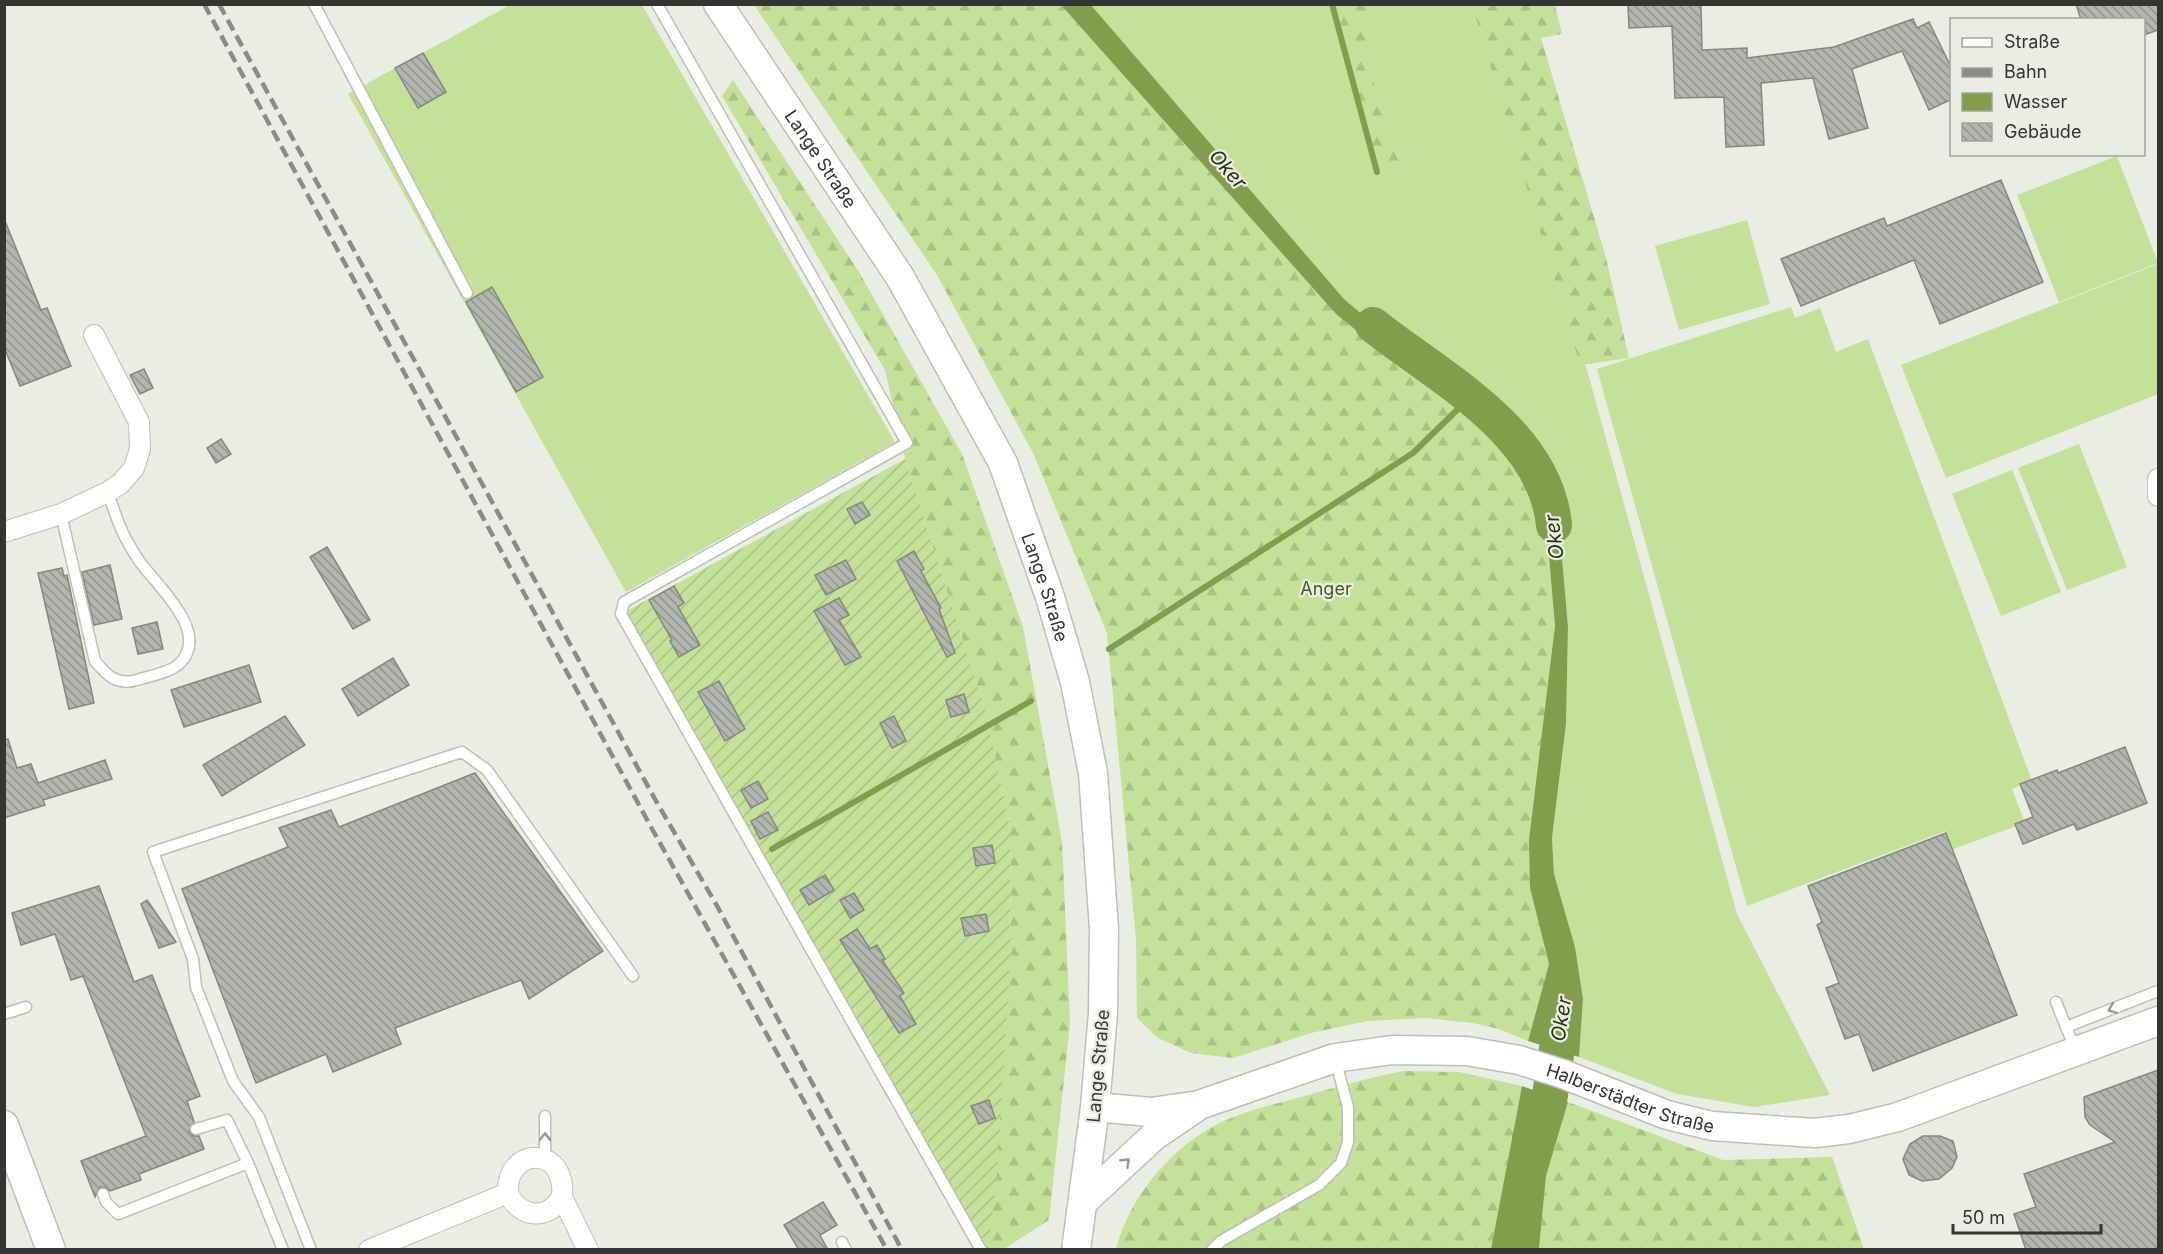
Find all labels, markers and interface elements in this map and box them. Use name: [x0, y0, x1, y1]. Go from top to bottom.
legend: [1950, 18, 2145, 156]
text: Straße: [2004, 31, 2060, 52]
text: Bahn: [2004, 61, 2047, 82]
text: Wasser: [2004, 91, 2067, 112]
street label: Lange Straße: [781, 106, 861, 212]
text: Gebäude: [2004, 121, 2081, 142]
water label: Oker: [1204, 144, 1252, 194]
water label: Oker: [1539, 513, 1569, 561]
street label: Lange Straße: [1018, 530, 1073, 644]
park label: Anger: [1300, 578, 1352, 599]
water label: Oker: [1546, 995, 1576, 1043]
one-way arrow: [2107, 1002, 2118, 1014]
street label: Lange Straße: [1083, 1009, 1113, 1123]
street label: Halberstädter Straße: [1544, 1059, 1717, 1137]
one-way arrow: [539, 1133, 551, 1142]
one-way arrow: [1119, 1158, 1129, 1169]
scale bar: [1953, 1197, 2102, 1235]
text: 50 m: [1962, 1207, 2005, 1228]

